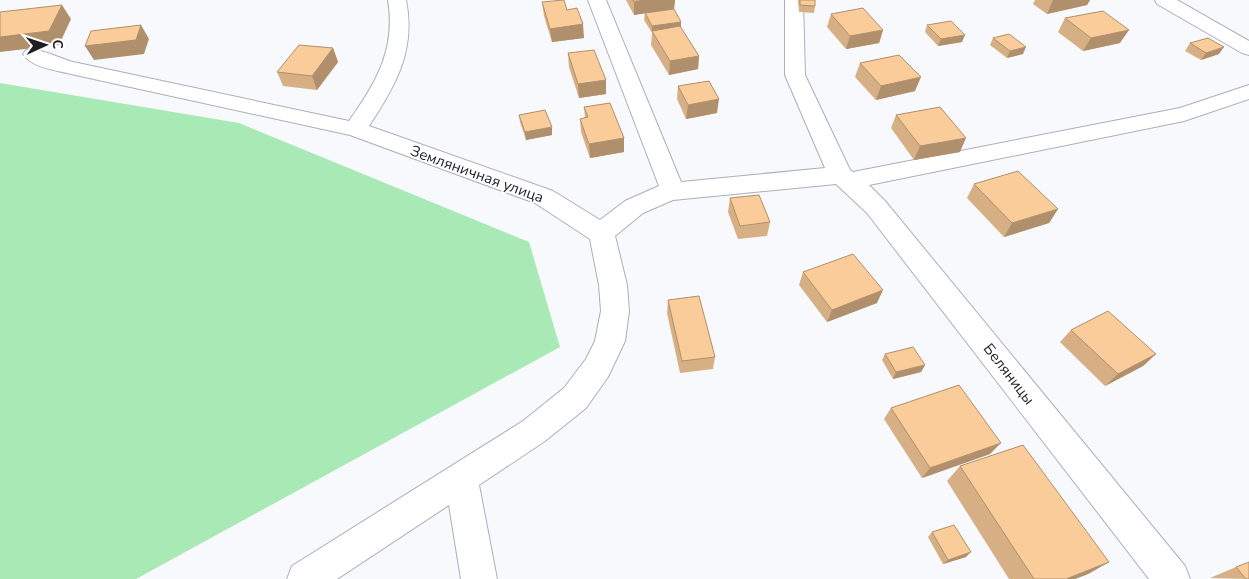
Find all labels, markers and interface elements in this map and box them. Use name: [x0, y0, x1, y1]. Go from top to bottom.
north arrow: [20, 20, 70, 70]
text: С: [48, 39, 67, 50]
street label: Земляничная улица: [407, 141, 547, 207]
street label: Беляницы: [979, 339, 1039, 409]

